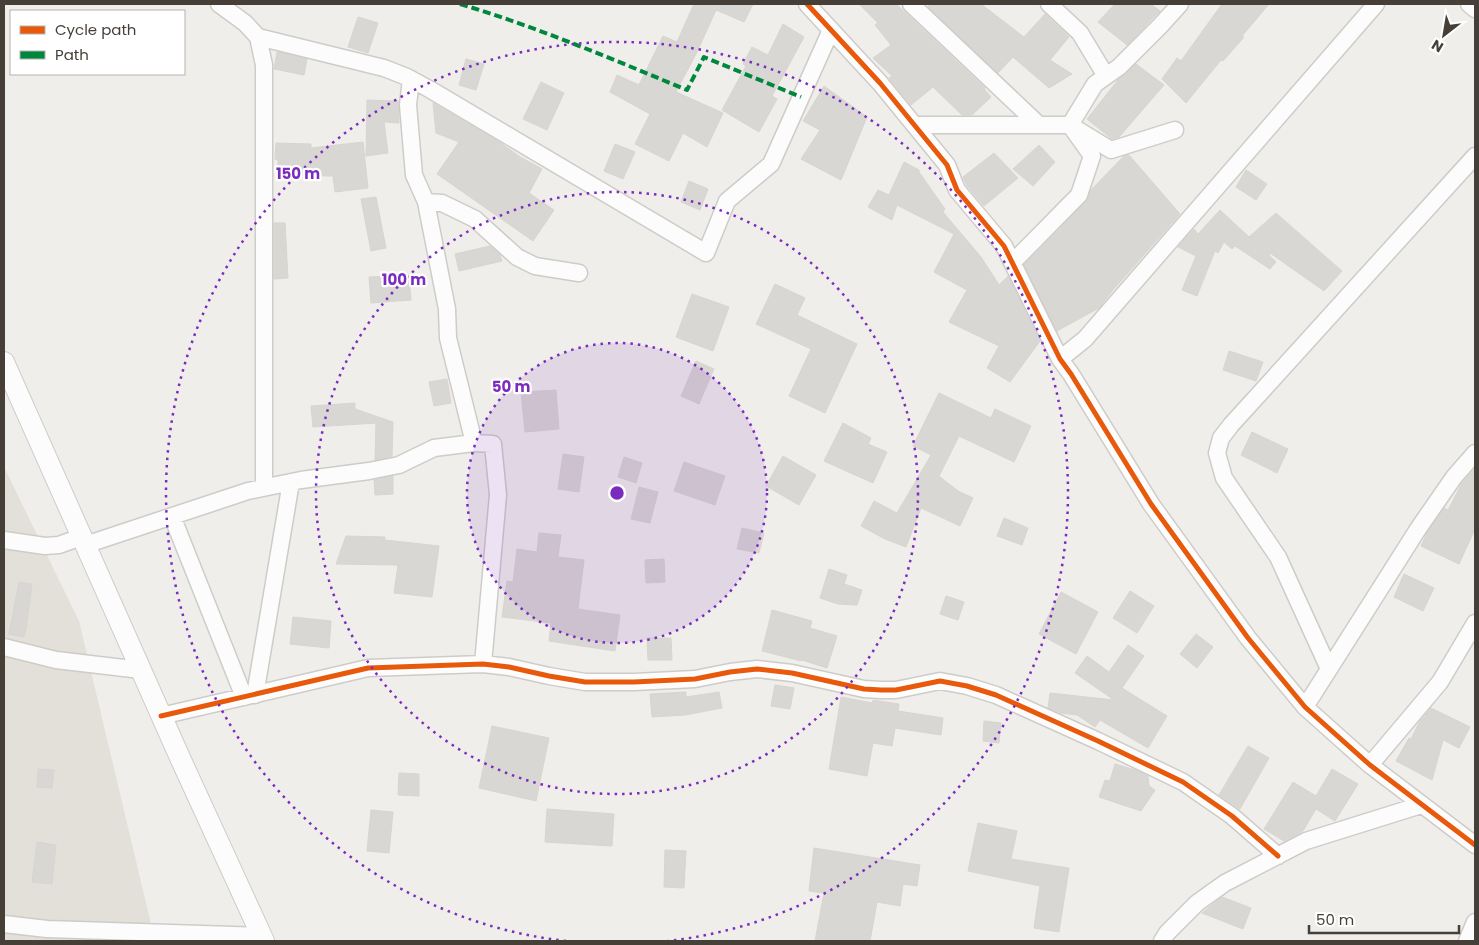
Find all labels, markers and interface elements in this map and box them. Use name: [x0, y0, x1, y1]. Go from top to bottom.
legend: [10, 10, 185, 75]
north arrow: [1419, 10, 1469, 60]
text: Cycle path: [55, 19, 136, 40]
text: N: [1428, 35, 1447, 57]
text: Path: [55, 44, 89, 65]
text: 150 m: [276, 163, 320, 184]
text: 100 m: [382, 269, 426, 290]
text: 50 m: [492, 376, 530, 397]
centre of rings: [608, 484, 626, 502]
scale bar: [1309, 902, 1459, 934]
text: 50 m: [1316, 909, 1354, 930]

